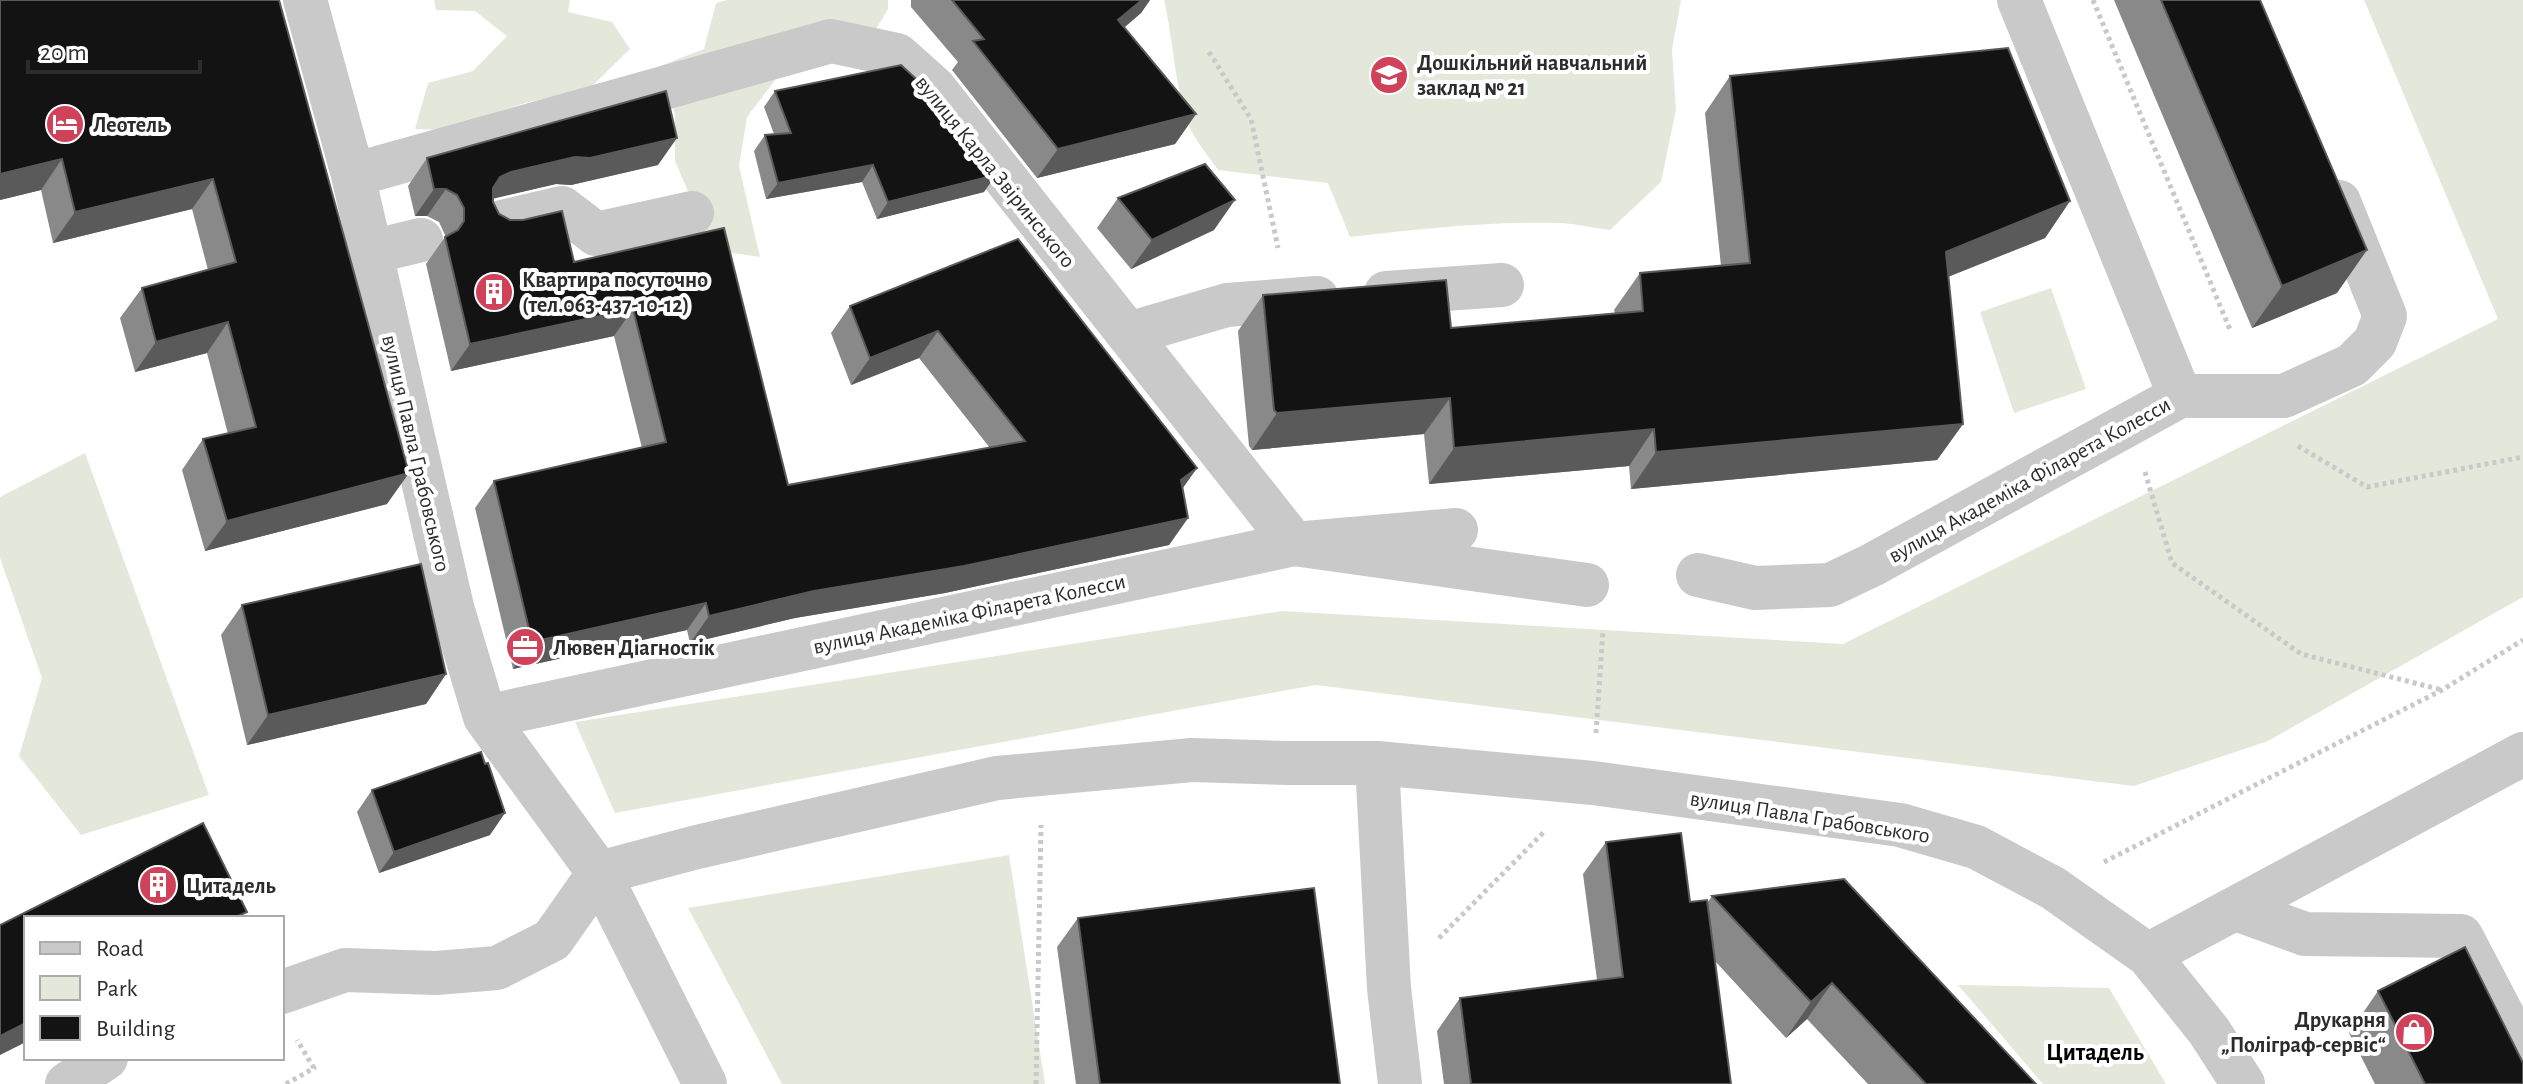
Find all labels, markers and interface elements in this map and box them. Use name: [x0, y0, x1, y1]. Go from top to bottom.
scale bar: [28, 24, 200, 74]
text: 20 m: [40, 41, 87, 65]
place label: Дошкільний навчальний заклад № 21: [1417, 52, 1647, 99]
school or university icon: Дошкільний навчальний заклад № 21: [1368, 54, 1410, 96]
street label: вулиця Карла Звіринського: [911, 71, 1079, 272]
hotel icon: Леотель: [44, 103, 86, 145]
place label: Леотель: [93, 114, 168, 136]
place label: Квартира посуточно (тел.063-437-10-12): [522, 269, 708, 316]
building icon: Квартира посуточно (тел.063-437-10-12): [473, 271, 515, 313]
street label: вулиця Павла Грабовського: [378, 333, 454, 574]
street label: вулиця Академіка Філарета Колесси: [1885, 393, 2174, 567]
street label: вулиця Академіка Філарета Колесси: [811, 570, 1127, 658]
office icon: Лювен Діагностік: [504, 626, 546, 668]
place label: Лювен Діагностік: [553, 637, 715, 659]
street label: вулиця Павла Грабовського: [1688, 787, 1931, 847]
building icon: Цитадель: [137, 864, 179, 906]
place label: Цитадель: [186, 875, 276, 897]
legend: [24, 916, 284, 1060]
text: Road: [96, 937, 144, 961]
text: Park: [96, 977, 137, 1001]
place label: Друкарня „Поліграф-сервіс“: [2221, 1009, 2386, 1056]
shop icon: Друкарня „Поліграф-сервіс“: [2393, 1011, 2435, 1053]
text: Building: [96, 1017, 175, 1041]
district label: Цитадель: [2046, 1041, 2144, 1065]

